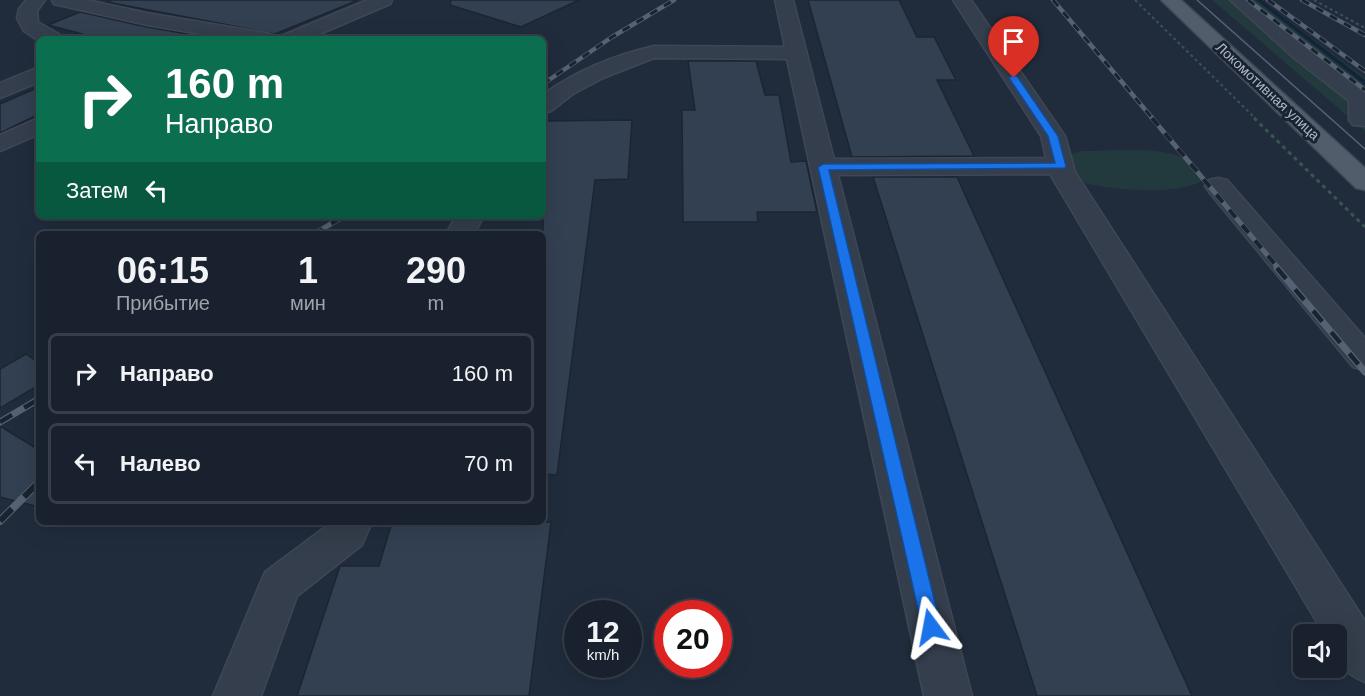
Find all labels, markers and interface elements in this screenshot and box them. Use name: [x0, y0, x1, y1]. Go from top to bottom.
pin: [988, 16, 1039, 78]
icon: arrive: [997, 25, 1030, 58]
street label: Локомотивная улица: [1213, 39, 1323, 143]
icon: right: [66, 60, 144, 138]
text: 160 m: [165, 60, 284, 107]
text: Направо: [165, 109, 273, 139]
icon: left: [140, 174, 173, 207]
text: Затем: [66, 178, 128, 203]
text: 06:15: [117, 250, 209, 291]
text: 1: [298, 250, 318, 291]
text: 290: [406, 250, 466, 291]
text: Прибытие: [116, 292, 210, 314]
text: мин: [290, 292, 326, 314]
text: m: [428, 292, 444, 314]
icon: right: [69, 357, 102, 390]
text: Направо: [120, 361, 214, 386]
text: 160 m: [452, 361, 513, 386]
icon: left: [69, 447, 102, 480]
text: Налево: [120, 451, 201, 476]
text: 70 m: [464, 451, 513, 476]
position arrow: [899, 595, 963, 659]
speed limit sign: 20: [654, 600, 732, 678]
text: 12: [586, 615, 620, 648]
map controls: [1293, 624, 1347, 678]
button: sound: [1293, 624, 1347, 678]
text: km/h: [587, 646, 619, 663]

